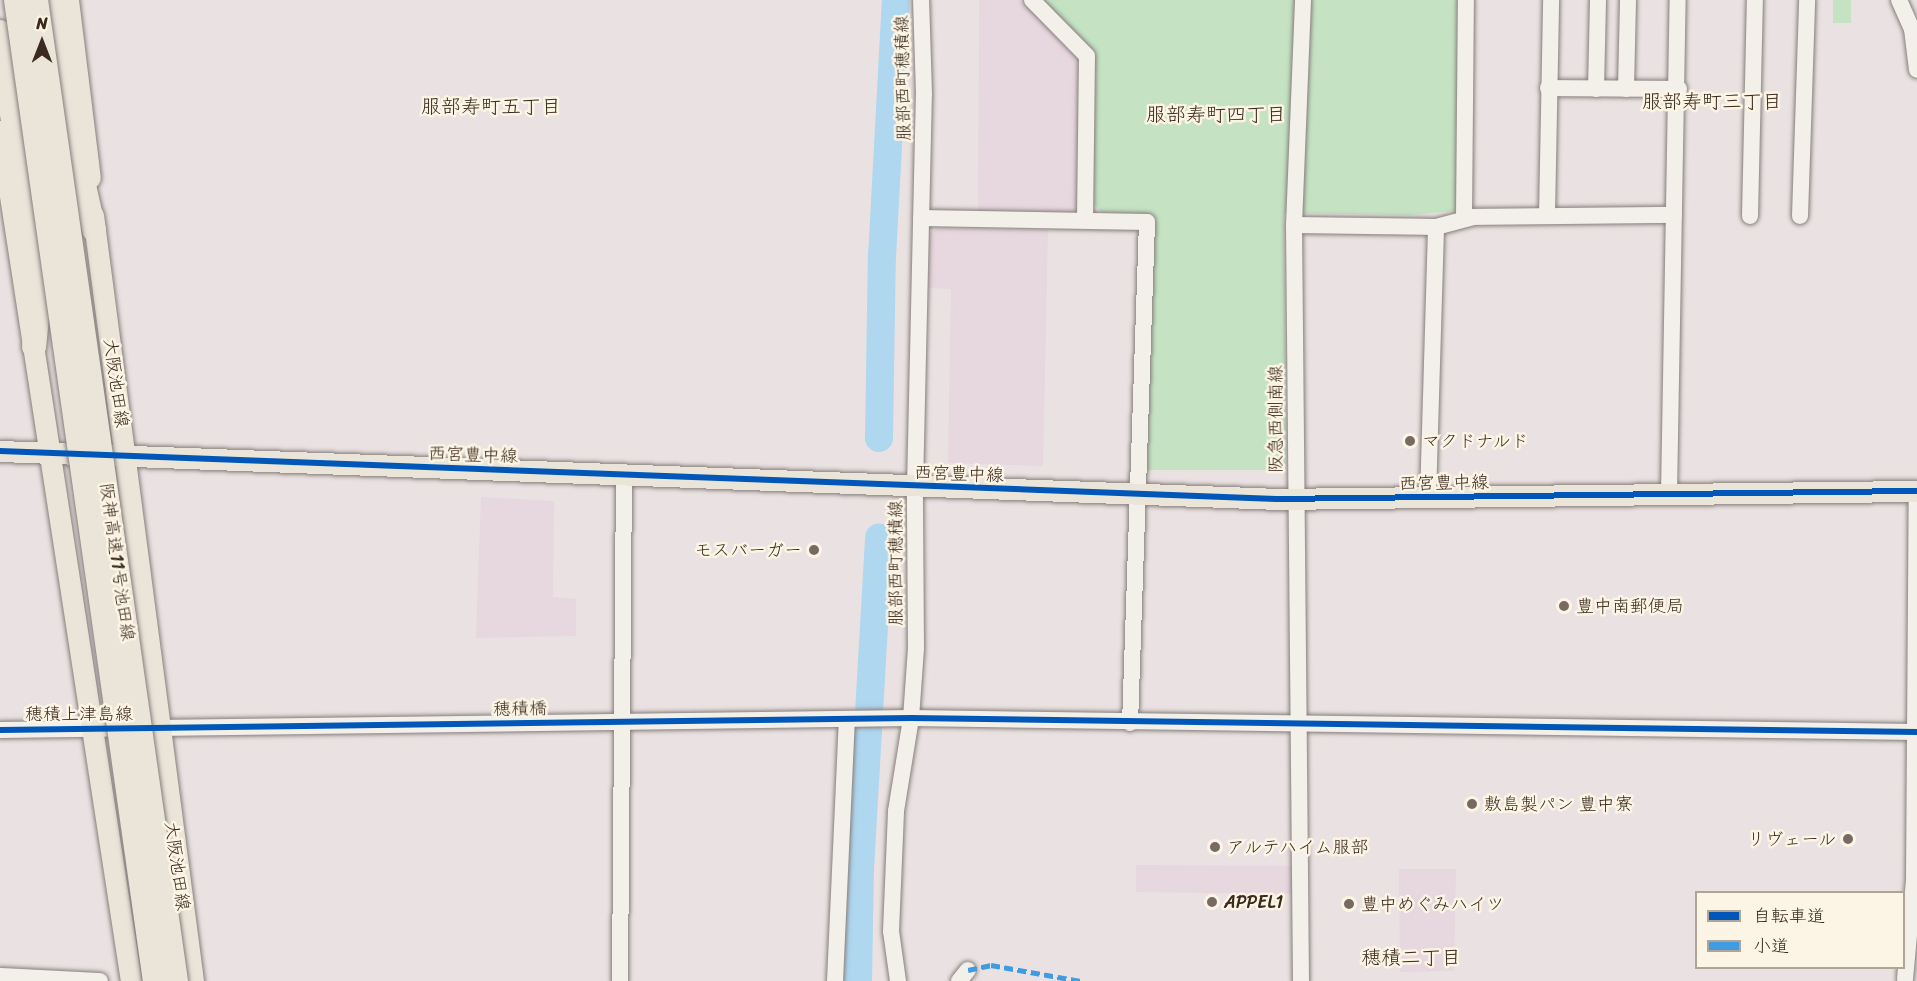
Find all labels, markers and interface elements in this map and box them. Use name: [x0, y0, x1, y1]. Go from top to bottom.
text: N: [36, 9, 48, 38]
north arrow: [12, 12, 72, 72]
street label: 服部西町穂積線: [891, 15, 915, 141]
district label: 服部寿町三丁目: [1642, 89, 1782, 113]
district label: 服部寿町五丁目: [421, 94, 561, 118]
district label: 服部寿町四丁目: [1146, 102, 1286, 126]
street label: 大阪池田線: [99, 337, 133, 429]
street label: 阪急西側南線: [1265, 365, 1287, 473]
place label: マクドナルド: [1422, 430, 1530, 452]
marker: マクドナルド: [1403, 434, 1417, 448]
street label: 西宮豊中線: [428, 443, 518, 467]
street label: 西宮豊中線: [914, 462, 1004, 486]
street label: 西宮豊中線: [1399, 471, 1489, 495]
street label: 阪神高速11号池田線: [95, 482, 139, 642]
street label: 服部西町穂積線: [885, 500, 907, 626]
place label: モスバーガー: [694, 539, 802, 561]
marker: モスバーガー: [807, 543, 821, 557]
place label: 豊中南郵便局: [1576, 595, 1684, 617]
marker: 豊中南郵便局: [1557, 599, 1571, 613]
street label: 穂積橋: [493, 698, 547, 720]
street label: 穂積上津島線: [25, 703, 133, 725]
place label: 敷島製パン 豊中寮: [1484, 793, 1633, 815]
marker: 敷島製パン 豊中寮: [1465, 797, 1479, 811]
street label: 大阪池田線: [160, 820, 194, 912]
place label: リヴェール: [1746, 828, 1836, 850]
marker: リヴェール: [1841, 832, 1855, 846]
place label: アルテハイム服部: [1227, 836, 1371, 858]
marker: アルテハイム服部: [1208, 840, 1222, 854]
place label: APPEL1: [1224, 891, 1283, 913]
legend: [1695, 891, 1905, 969]
place label: 豊中めぐみハイツ: [1361, 893, 1505, 915]
marker: APPEL1: [1205, 895, 1219, 909]
marker: 豊中めぐみハイツ: [1342, 897, 1356, 911]
text: 自転車道: [1753, 900, 1825, 932]
text: 小道: [1753, 930, 1789, 962]
district label: 穂積二丁目: [1361, 945, 1461, 969]

